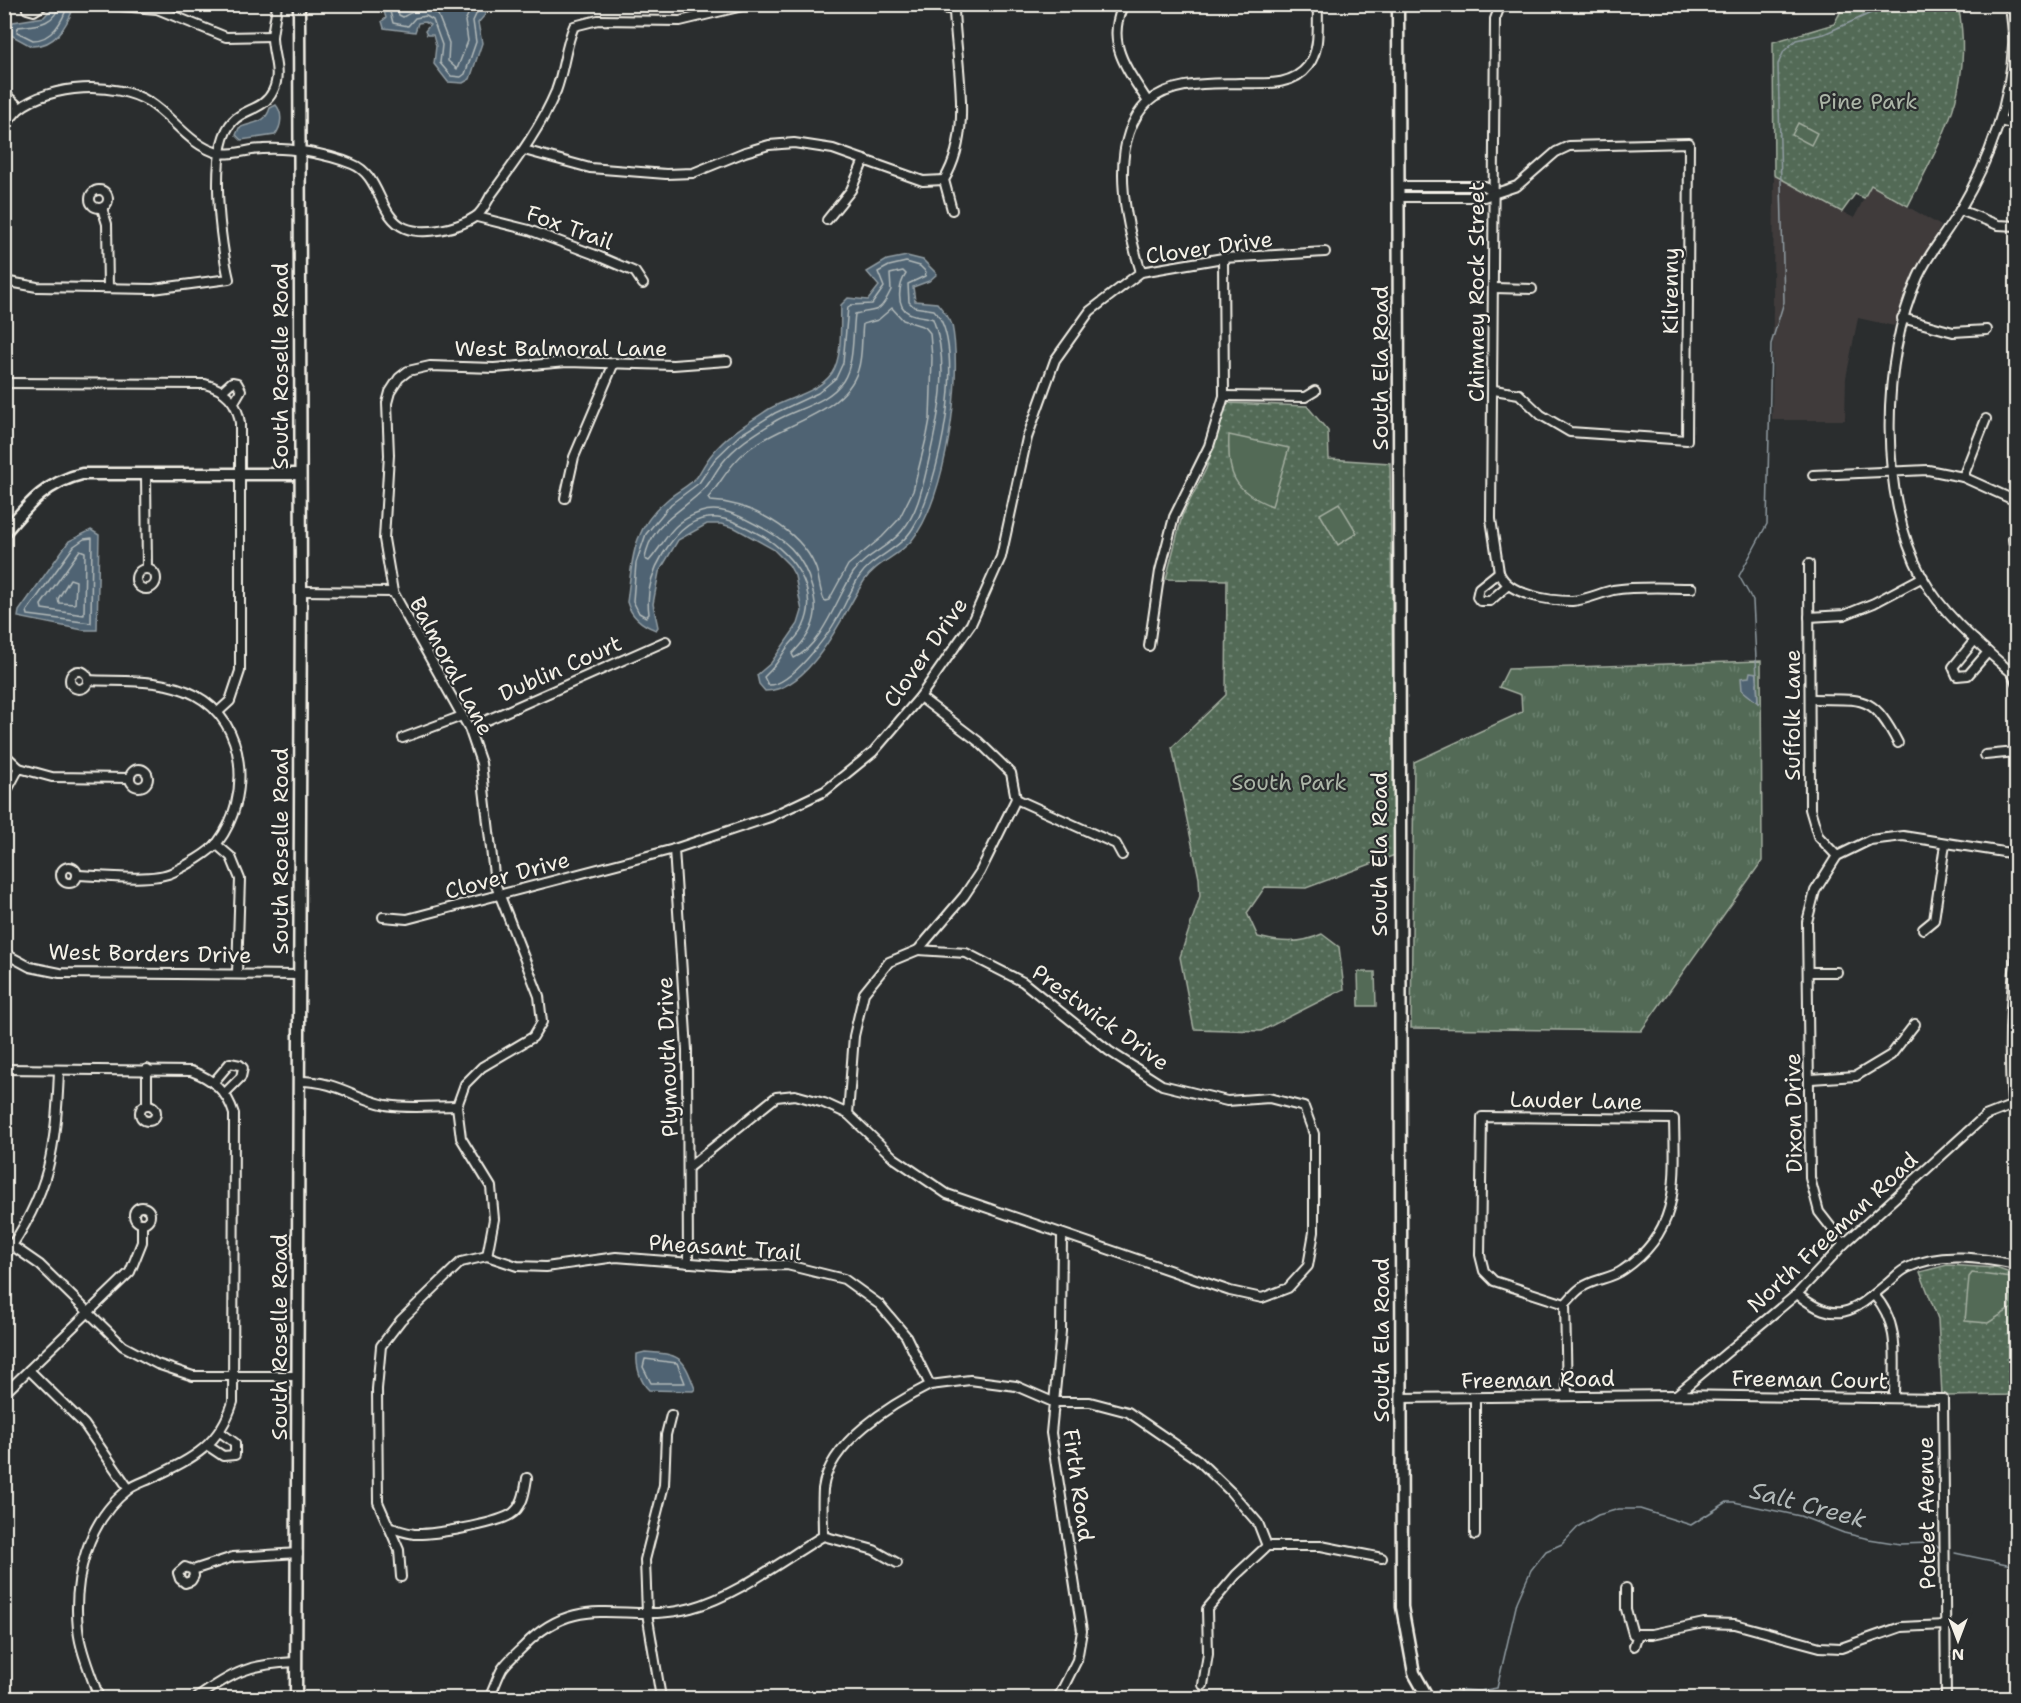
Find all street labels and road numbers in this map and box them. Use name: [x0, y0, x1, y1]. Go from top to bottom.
street label: Chimney Rock Street: [1462, 182, 1491, 402]
street label: Fox Trail: [522, 198, 618, 257]
street label: Clover Drive: [1144, 224, 1275, 271]
street label: Kilrenny: [1656, 247, 1685, 335]
street label: South Roselle Road: [266, 262, 295, 470]
street label: South Ela Road: [1366, 286, 1395, 450]
street label: West Balmoral Lane: [455, 334, 667, 363]
street label: Clover Drive: [877, 591, 974, 713]
street label: Balmoral Lane: [403, 592, 500, 741]
street label: Dublin Court: [494, 628, 626, 708]
street label: Suffolk Lane: [1778, 649, 1807, 781]
street label: South Roselle Road: [266, 747, 295, 955]
street label: South Ela Road: [1365, 772, 1394, 936]
street label: Clover Drive: [441, 845, 573, 906]
street label: West Borders Drive: [48, 937, 252, 970]
street label: Prestwick Drive: [1026, 958, 1175, 1077]
street label: Plymouth Drive: [650, 976, 685, 1138]
street label: Dixon Drive: [1778, 1053, 1809, 1173]
street label: Lauder Lane: [1509, 1085, 1643, 1116]
street label: North Freeman Road: [1741, 1145, 1924, 1319]
street label: Pheasant Trail: [647, 1228, 803, 1267]
street label: South Roselle Road: [265, 1233, 294, 1441]
street label: South Ela Road: [1367, 1258, 1396, 1422]
street label: Freeman Road: [1461, 1364, 1615, 1395]
street label: Freeman Court: [1731, 1364, 1889, 1395]
street label: Firth Road: [1056, 1427, 1101, 1543]
street label: Poteet Avenue: [1911, 1436, 1942, 1590]

